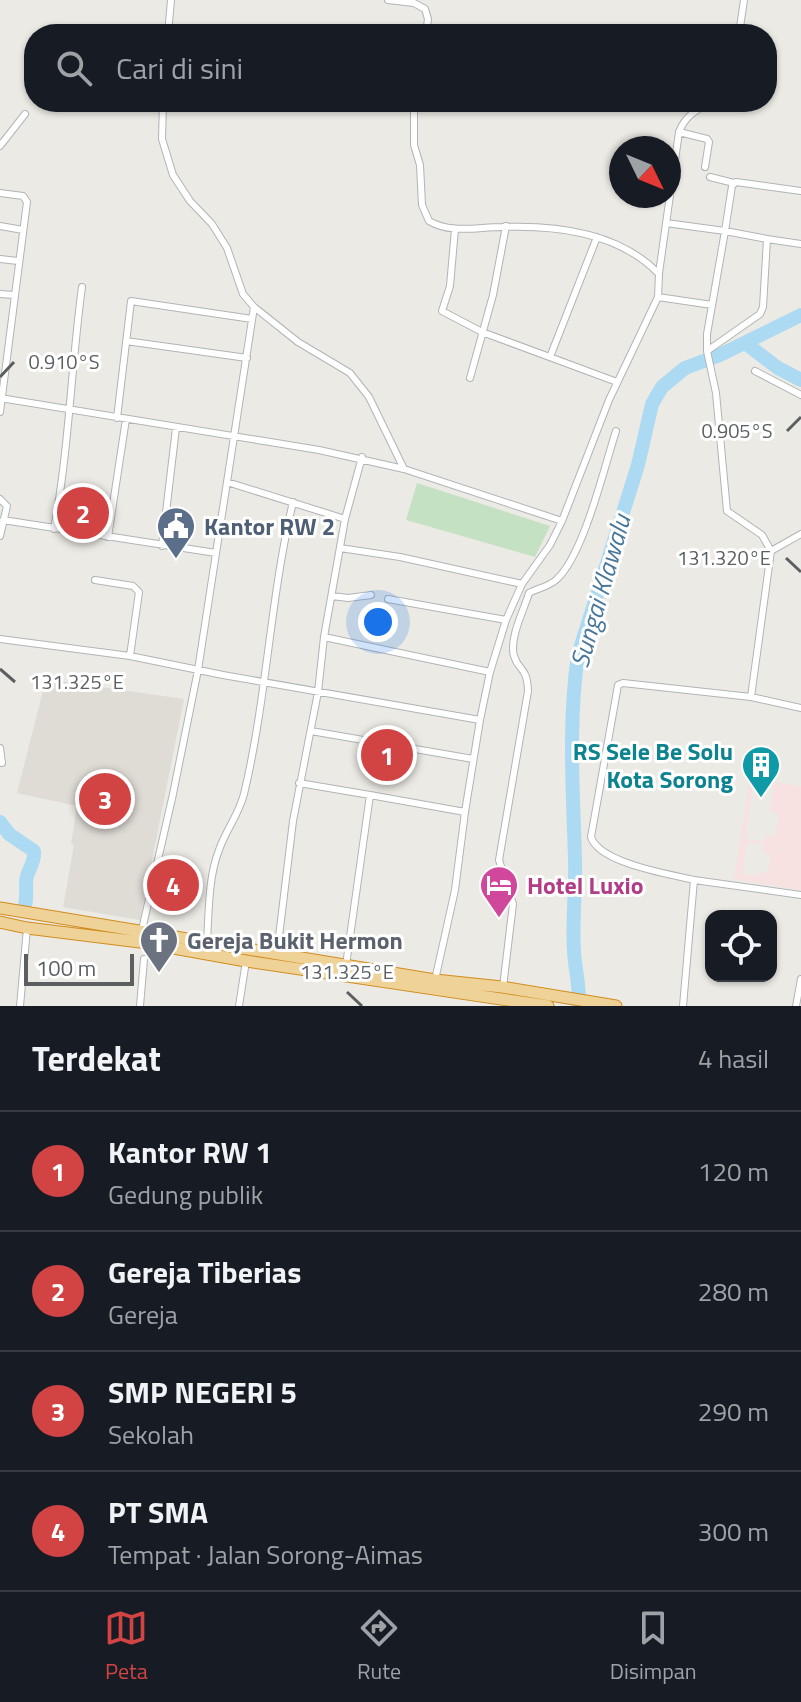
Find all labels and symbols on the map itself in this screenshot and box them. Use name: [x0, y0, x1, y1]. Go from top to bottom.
north arrow: [609, 136, 681, 208]
text: 0.910°S: [28, 346, 100, 377]
text: 0.905°S: [701, 415, 773, 446]
pin: 2: [57, 483, 109, 543]
public building icon: Kantor RW 2: [155, 505, 197, 560]
place label: Kantor RW 2: [204, 508, 335, 544]
water label: Sungai Klawalu: [560, 508, 641, 672]
text: 131.320°E: [677, 542, 771, 573]
your location: [358, 602, 398, 642]
text: 131.325°E: [30, 666, 124, 697]
pin: 1: [361, 725, 413, 785]
place label: RS Sele Be Solu Kota Sorong: [573, 733, 733, 797]
building icon: RS Sele Be Solu Kota Sorong: [740, 744, 782, 799]
pin: 3: [79, 769, 131, 829]
pin: 4: [147, 855, 199, 915]
hotel icon: Hotel Luxio: [478, 864, 520, 919]
place label: Hotel Luxio: [527, 867, 644, 903]
church icon: Gereja Bukit Hermon: [138, 919, 180, 974]
place label: Gereja Bukit Hermon: [187, 922, 403, 958]
scale bar: [24, 950, 134, 986]
text: 131.325°E: [300, 956, 394, 987]

